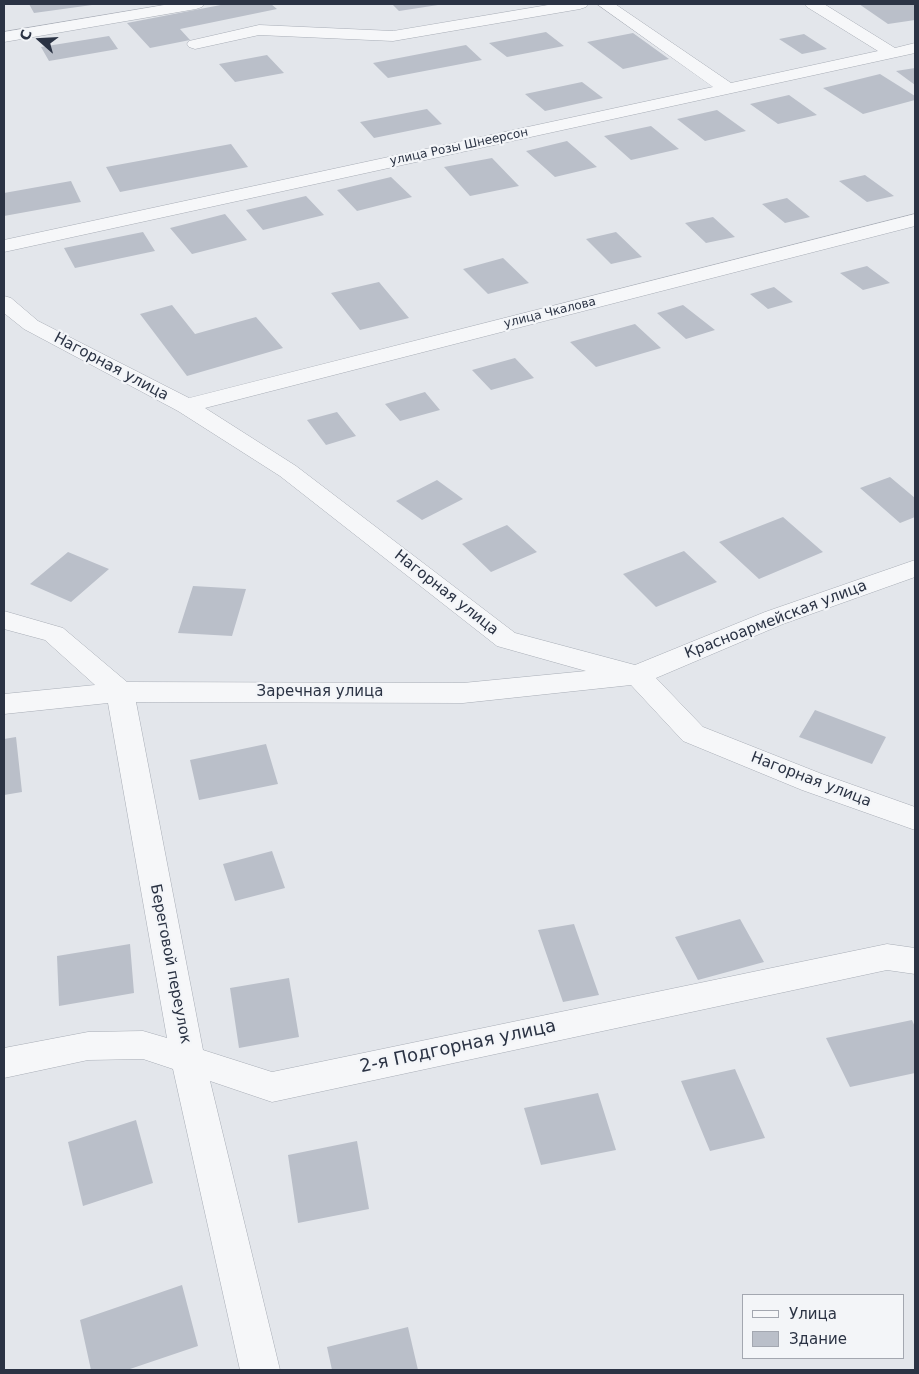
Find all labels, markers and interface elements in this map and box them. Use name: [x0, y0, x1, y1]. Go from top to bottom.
north arrow: [15, 15, 65, 65]
text: С: [17, 28, 35, 43]
street label: улица Розы Шнеерсон: [389, 125, 529, 169]
street label: улица Чкалова: [503, 295, 597, 331]
street label: Нагорная улица: [51, 329, 171, 405]
street label: Нагорная улица: [390, 547, 502, 639]
street label: Красноармейская улица: [682, 577, 870, 663]
street label: Заречная улица: [257, 683, 383, 701]
street label: Нагорная улица: [748, 749, 874, 811]
street label: Береговой переулок: [146, 883, 194, 1045]
street label: 2-я Подгорная улица: [358, 1016, 558, 1078]
legend: [742, 1294, 904, 1359]
text: Улица: [789, 1305, 837, 1323]
text: Здание: [789, 1330, 847, 1348]

